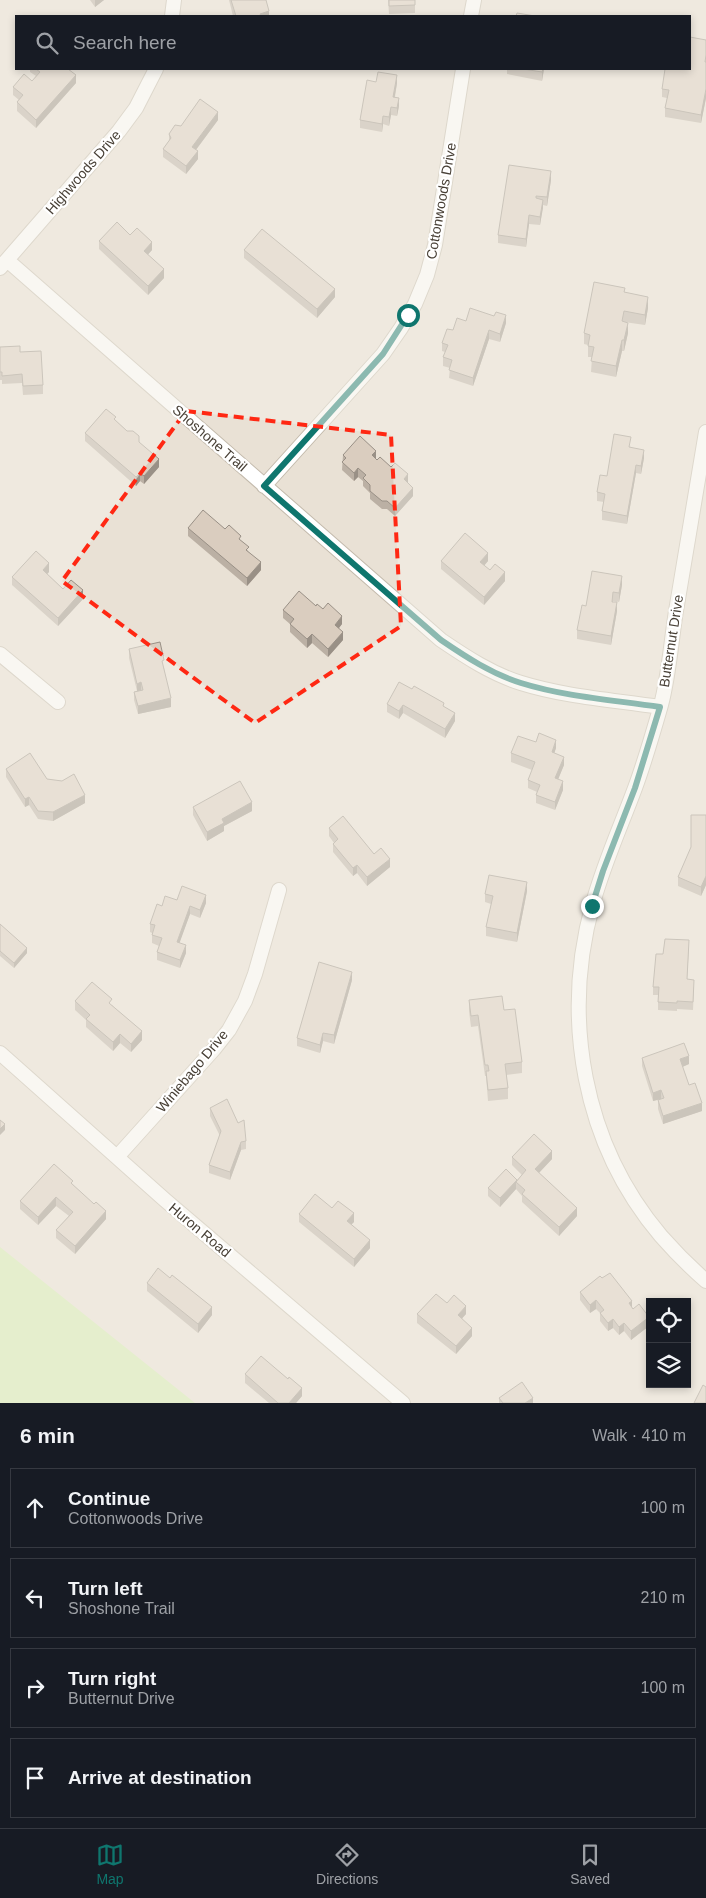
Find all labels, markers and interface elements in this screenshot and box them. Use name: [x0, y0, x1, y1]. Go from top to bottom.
search box: [15, 15, 691, 70]
icon: search: [33, 29, 61, 57]
text: Search here: [73, 32, 177, 53]
street label: Highwoods Drive: [42, 127, 124, 217]
street label: Cottonwoods Drive: [423, 141, 459, 261]
route start: [397, 304, 420, 327]
street label: Shoshone Trail: [170, 401, 250, 475]
street label: Butternut Drive: [656, 593, 686, 688]
route end: [581, 895, 604, 918]
street label: Winiebago Drive: [153, 1026, 231, 1115]
street label: Huron Road: [166, 1200, 234, 1260]
map controls: [646, 1298, 691, 1388]
button: locate: [646, 1298, 691, 1343]
button: layers: [646, 1343, 691, 1388]
text: 6 min: [20, 1424, 75, 1447]
text: Walk · 410 m: [592, 1427, 686, 1444]
text: Continue: [68, 1488, 150, 1509]
icon: ahead: [21, 1494, 49, 1522]
text: 100 m: [641, 1499, 685, 1516]
text: Cottonwoods Drive: [68, 1510, 203, 1527]
text: Turn left: [68, 1578, 143, 1599]
icon: left: [21, 1584, 49, 1612]
text: 210 m: [641, 1589, 685, 1606]
text: Shoshone Trail: [68, 1600, 175, 1617]
text: Turn right: [68, 1668, 156, 1689]
icon: right: [21, 1674, 49, 1702]
text: 100 m: [641, 1679, 685, 1696]
text: Butternut Drive: [68, 1690, 175, 1707]
icon: arrive: [21, 1764, 49, 1792]
text: Arrive at destination: [68, 1767, 252, 1788]
tab: Map: [96, 1841, 124, 1887]
tab: Directions: [316, 1841, 378, 1887]
tab: Saved: [570, 1841, 610, 1887]

